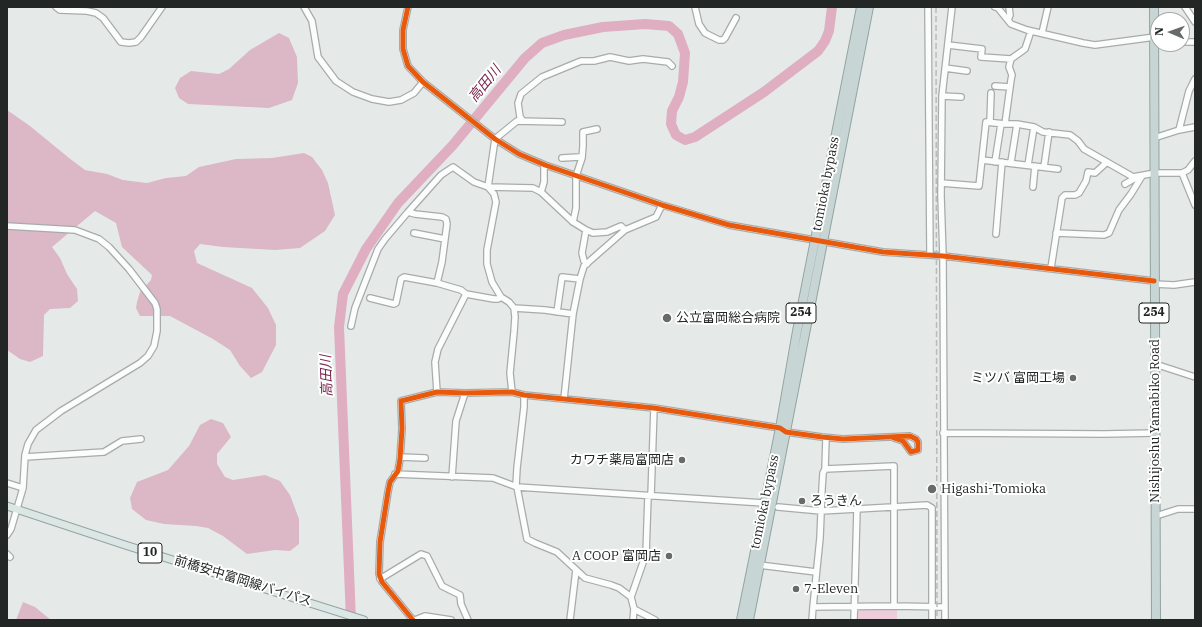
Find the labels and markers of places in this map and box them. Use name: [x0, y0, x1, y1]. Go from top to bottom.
place label: 公立富岡総合病院: [676, 310, 780, 326]
marker: 公立富岡総合病院: [661, 312, 673, 324]
place label: ミツバ 富岡工場: [971, 370, 1065, 386]
marker: ミツバ 富岡工場: [1068, 373, 1078, 383]
place label: カワチ薬局富岡店: [570, 452, 674, 468]
marker: カワチ薬局富岡店: [677, 455, 687, 465]
place label: Higashi-Tomioka: [941, 481, 1046, 497]
marker: Higashi-Tomioka: [926, 483, 938, 495]
place label: ろうきん: [810, 493, 862, 509]
marker: ろうきん: [797, 496, 807, 506]
place label: A COOP 富岡店: [572, 548, 661, 564]
marker: A COOP 富岡店: [664, 551, 674, 561]
place label: 7-Eleven: [804, 581, 858, 597]
marker: 7-Eleven: [791, 584, 801, 594]

